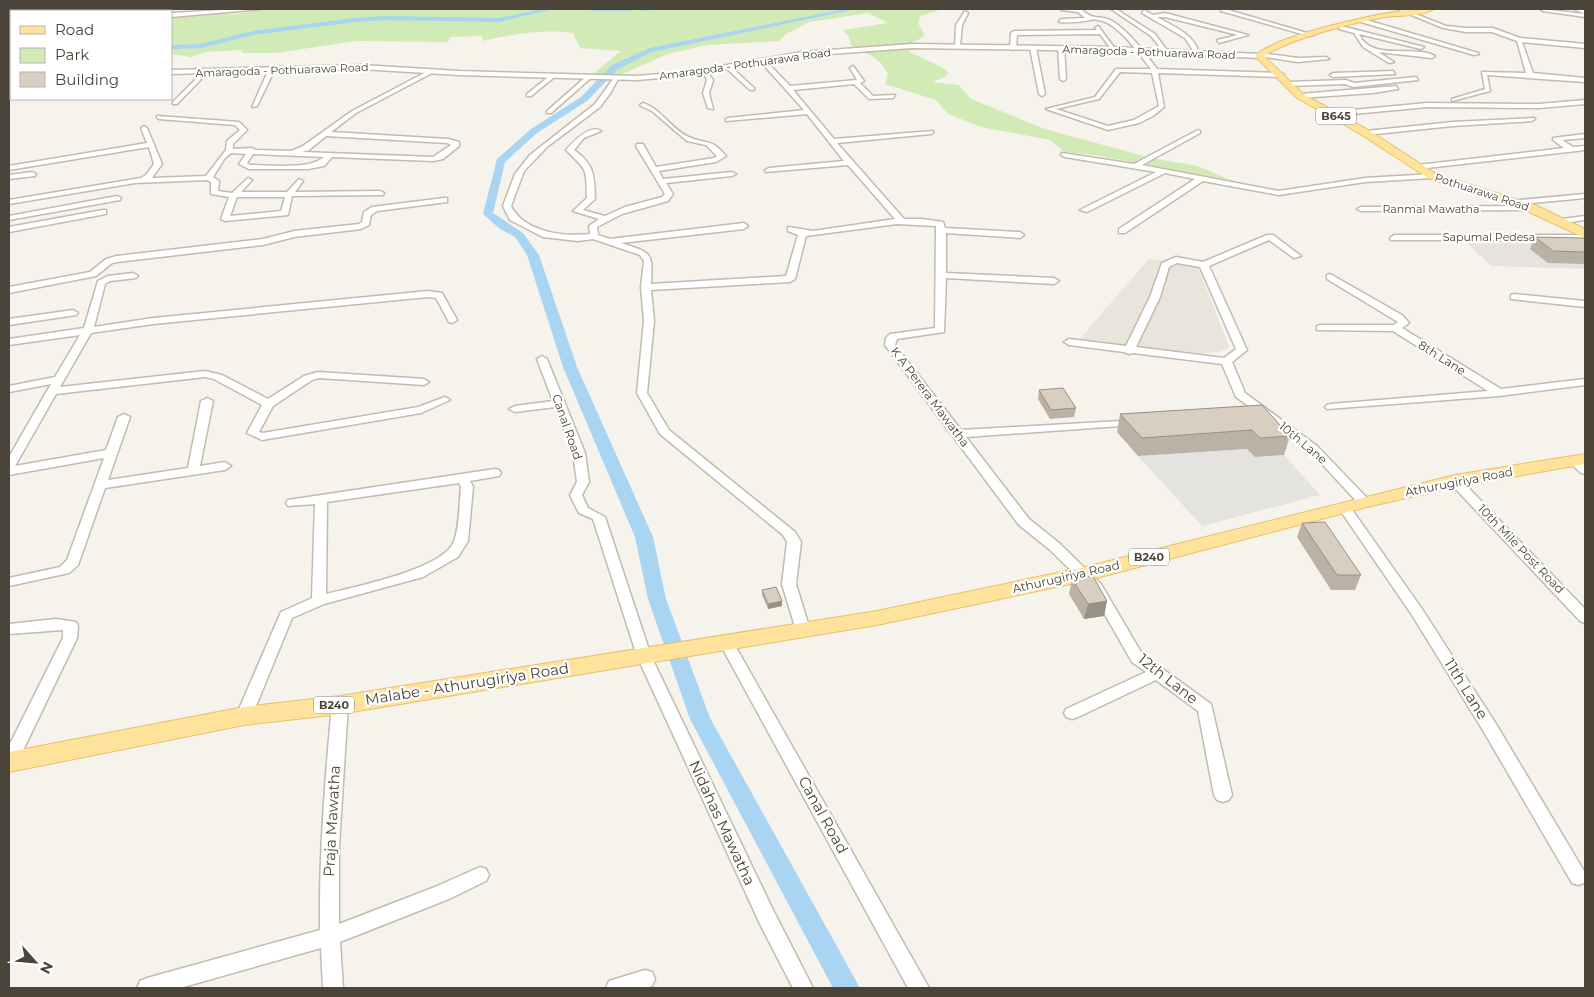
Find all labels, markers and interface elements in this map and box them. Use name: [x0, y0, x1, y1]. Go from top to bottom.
legend: [10, 10, 172, 100]
text: Road: [55, 20, 94, 39]
street label: Amaragoda - Pothuarawa Road: [1062, 42, 1236, 62]
text: Park: [55, 45, 89, 64]
street label: Amaragoda - Pothuarawa Road: [658, 45, 832, 83]
street label: Amaragoda - Pothuarawa Road: [195, 60, 369, 80]
text: Building: [55, 70, 119, 89]
road number: B645: [1316, 108, 1356, 124]
street label: Pothuarawa Road: [1433, 170, 1531, 214]
street label: Ranmal Mawatha: [1382, 202, 1480, 216]
street label: Sapumal Pedesa: [1443, 230, 1535, 244]
street label: 8th Lane: [1416, 337, 1469, 378]
street label: K A Perera Mawatha: [888, 344, 973, 450]
street label: Canal Road: [549, 392, 586, 462]
street label: 10th Lane: [1276, 418, 1330, 467]
street label: Athurugiriya Road: [1404, 464, 1514, 499]
street label: 10th Mile Post Road: [1475, 501, 1568, 596]
road number: B240: [1129, 548, 1169, 566]
street label: Athurugiriya Road: [1011, 557, 1121, 596]
street label: 12th Lane: [1134, 649, 1202, 708]
street label: 11th Lane: [1440, 655, 1492, 723]
street label: Malabe - Athurugiriya Road: [364, 658, 570, 709]
road number: B240: [314, 696, 354, 714]
street label: Nidahas Mawatha: [685, 757, 760, 888]
street label: Praja Mawatha: [319, 765, 344, 877]
street label: Canal Road: [794, 773, 852, 857]
north arrow: [10, 937, 60, 987]
text: N: [36, 959, 57, 977]

